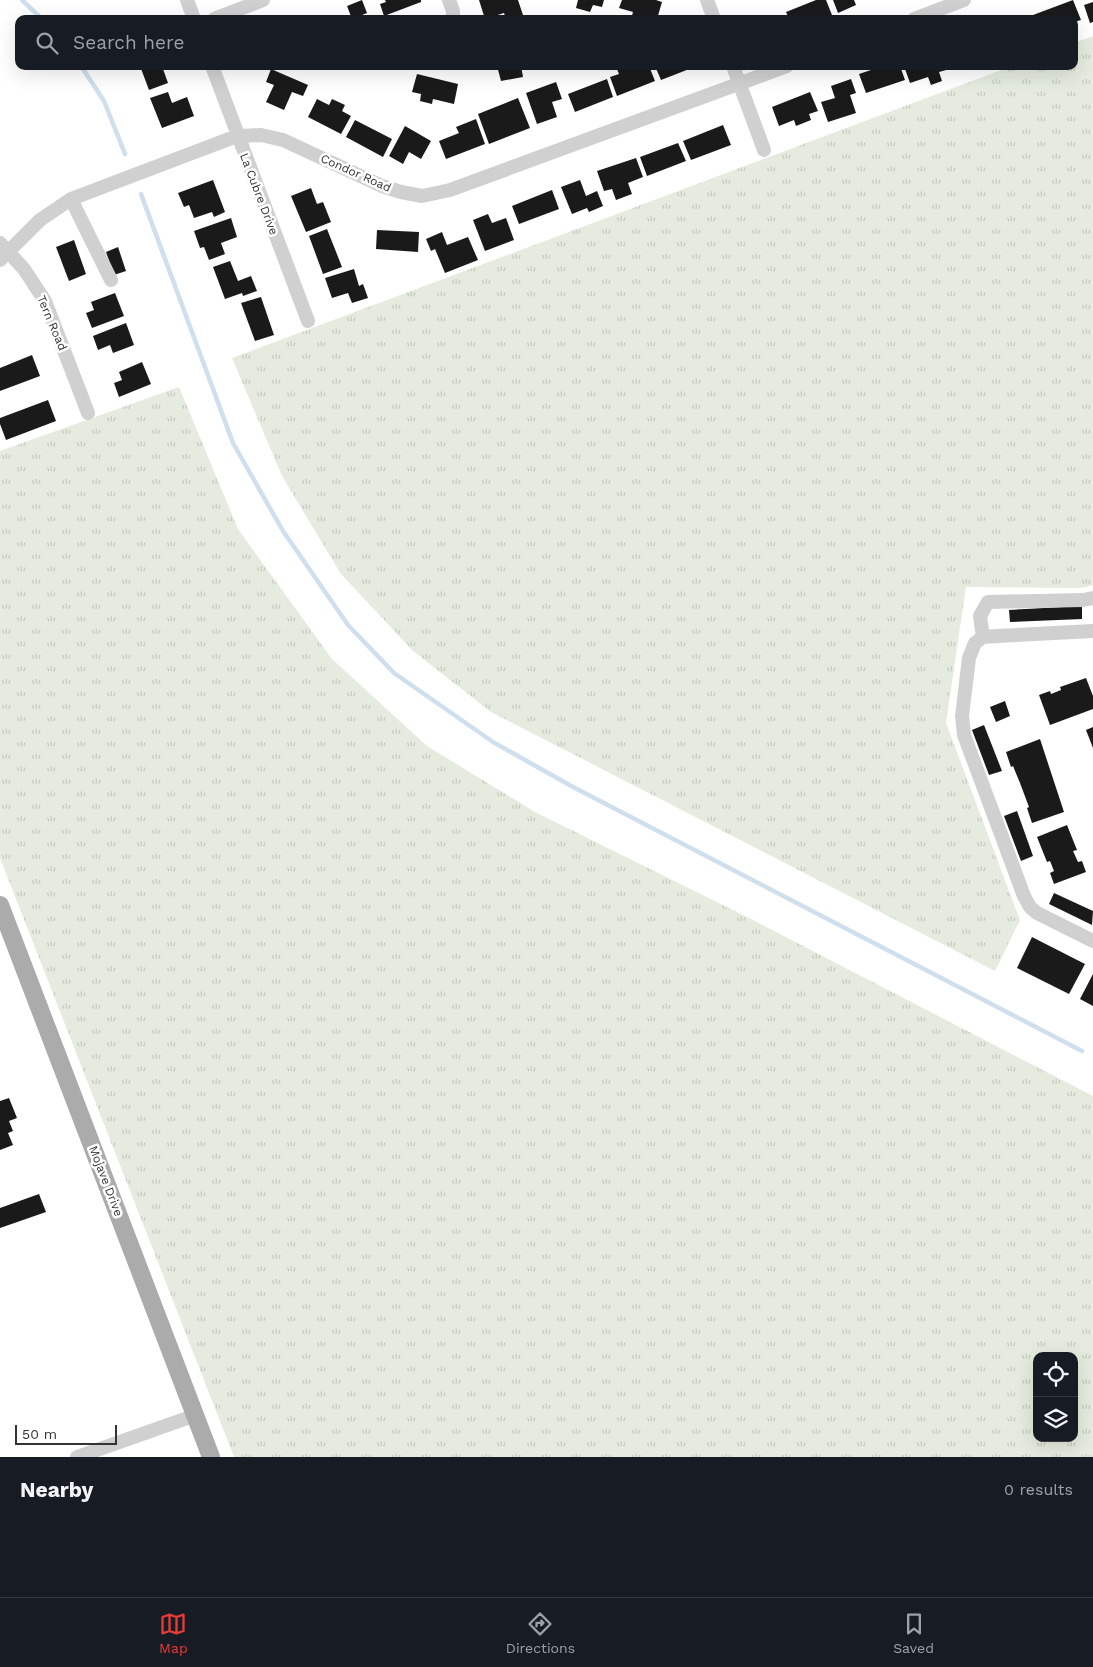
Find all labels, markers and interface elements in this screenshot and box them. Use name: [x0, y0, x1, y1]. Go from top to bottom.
search box: [15, 15, 1078, 70]
icon: search: [33, 29, 61, 57]
text: Search here: [73, 31, 184, 54]
street label: La Cubre Drive: [237, 151, 281, 237]
street label: Condor Road: [319, 151, 393, 195]
street label: Tern Road: [34, 293, 70, 353]
street label: Mojave Drive: [86, 1144, 126, 1218]
map controls: [1033, 1352, 1078, 1442]
button: locate: [1033, 1352, 1078, 1397]
button: layers: [1033, 1397, 1078, 1442]
scale bar: [15, 1422, 118, 1445]
text: 50 m: [22, 1426, 57, 1442]
text: Nearby: [20, 1477, 93, 1502]
text: 0 results: [1004, 1480, 1073, 1499]
tab: Map: [159, 1610, 188, 1656]
tab: Directions: [506, 1610, 575, 1656]
tab: Saved: [893, 1610, 934, 1656]

